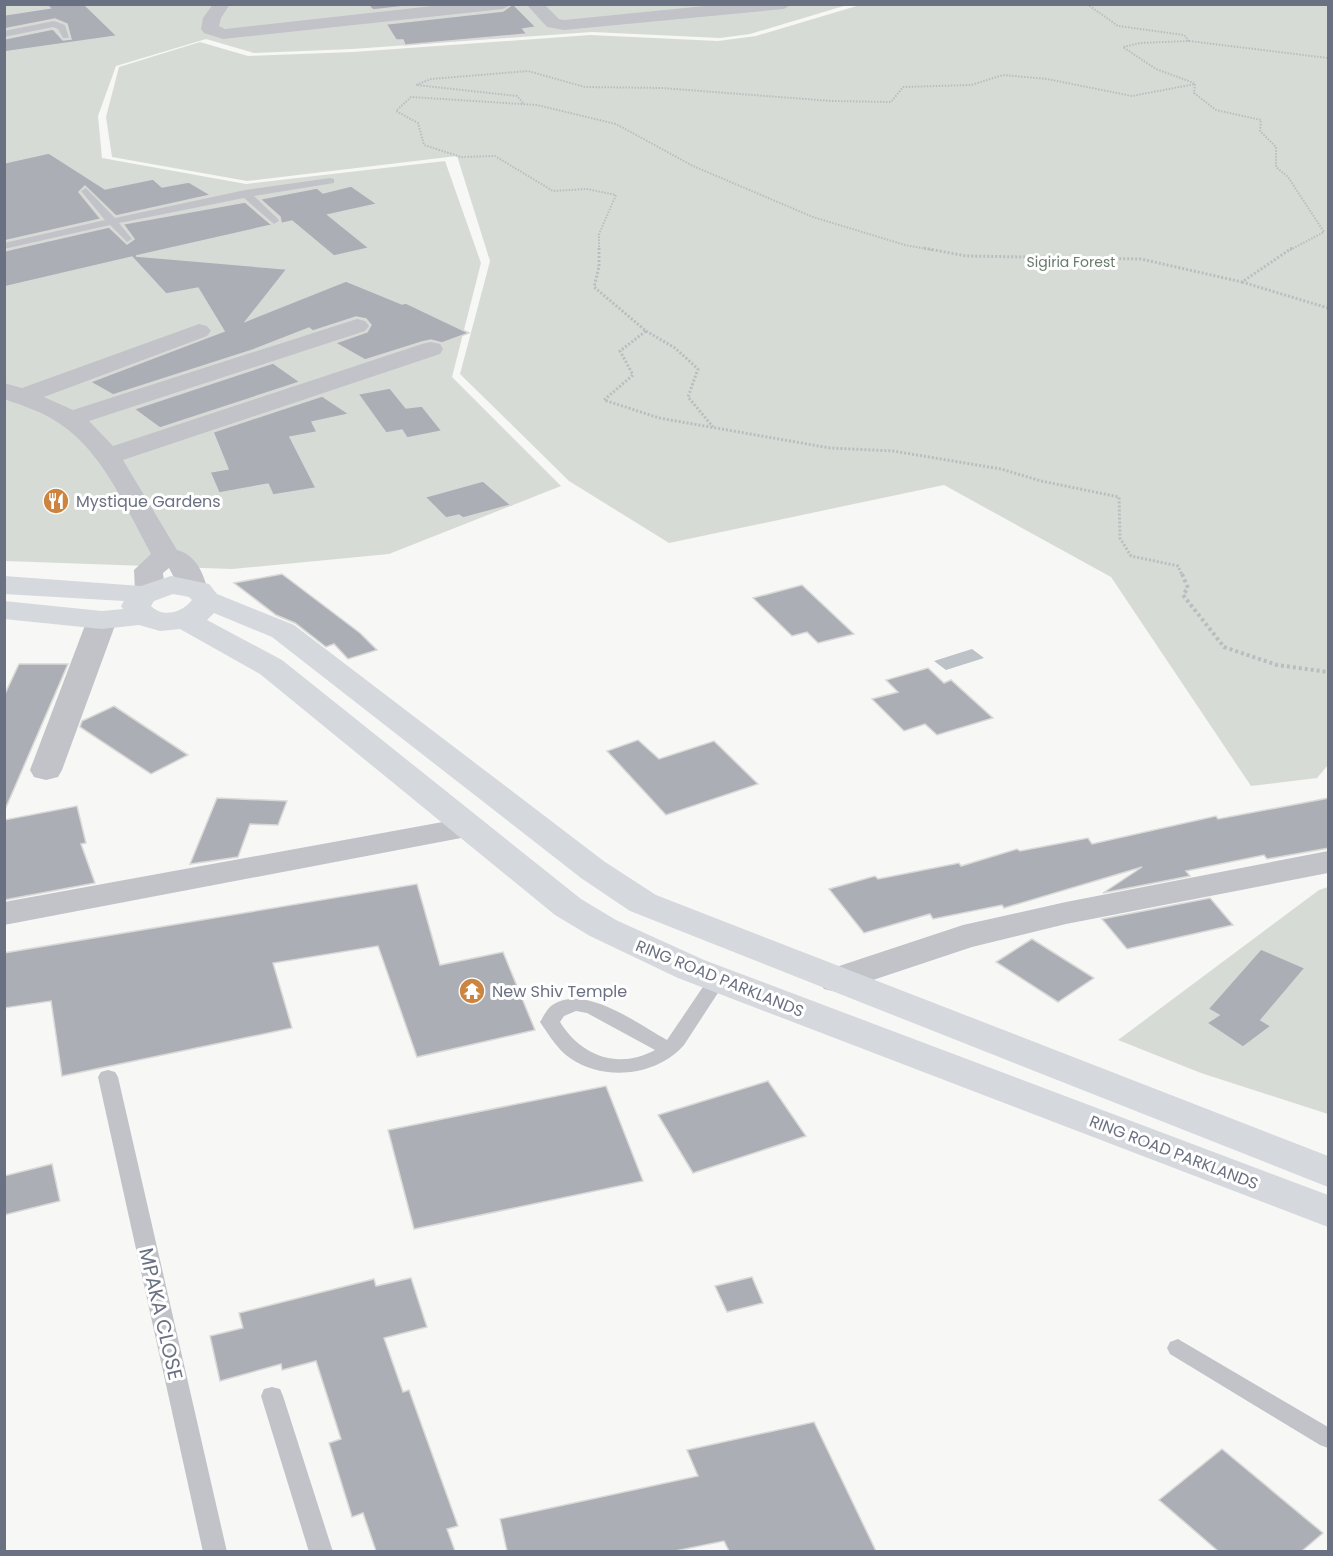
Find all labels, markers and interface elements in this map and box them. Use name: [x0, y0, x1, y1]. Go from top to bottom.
park label: Sigiria Forest: [1027, 252, 1115, 272]
restaurant icon: Mystique Gardens: [41, 486, 71, 516]
place label: Mystique Gardens: [76, 490, 221, 513]
street label: RING ROAD PARKLANDS: [632, 934, 807, 1023]
temple icon: New Shiv Temple: [457, 976, 487, 1006]
place label: New Shiv Temple: [492, 980, 627, 1003]
street label: RING ROAD PARKLANDS: [1086, 1110, 1262, 1195]
street label: MPAKA CLOSE: [132, 1245, 190, 1383]

